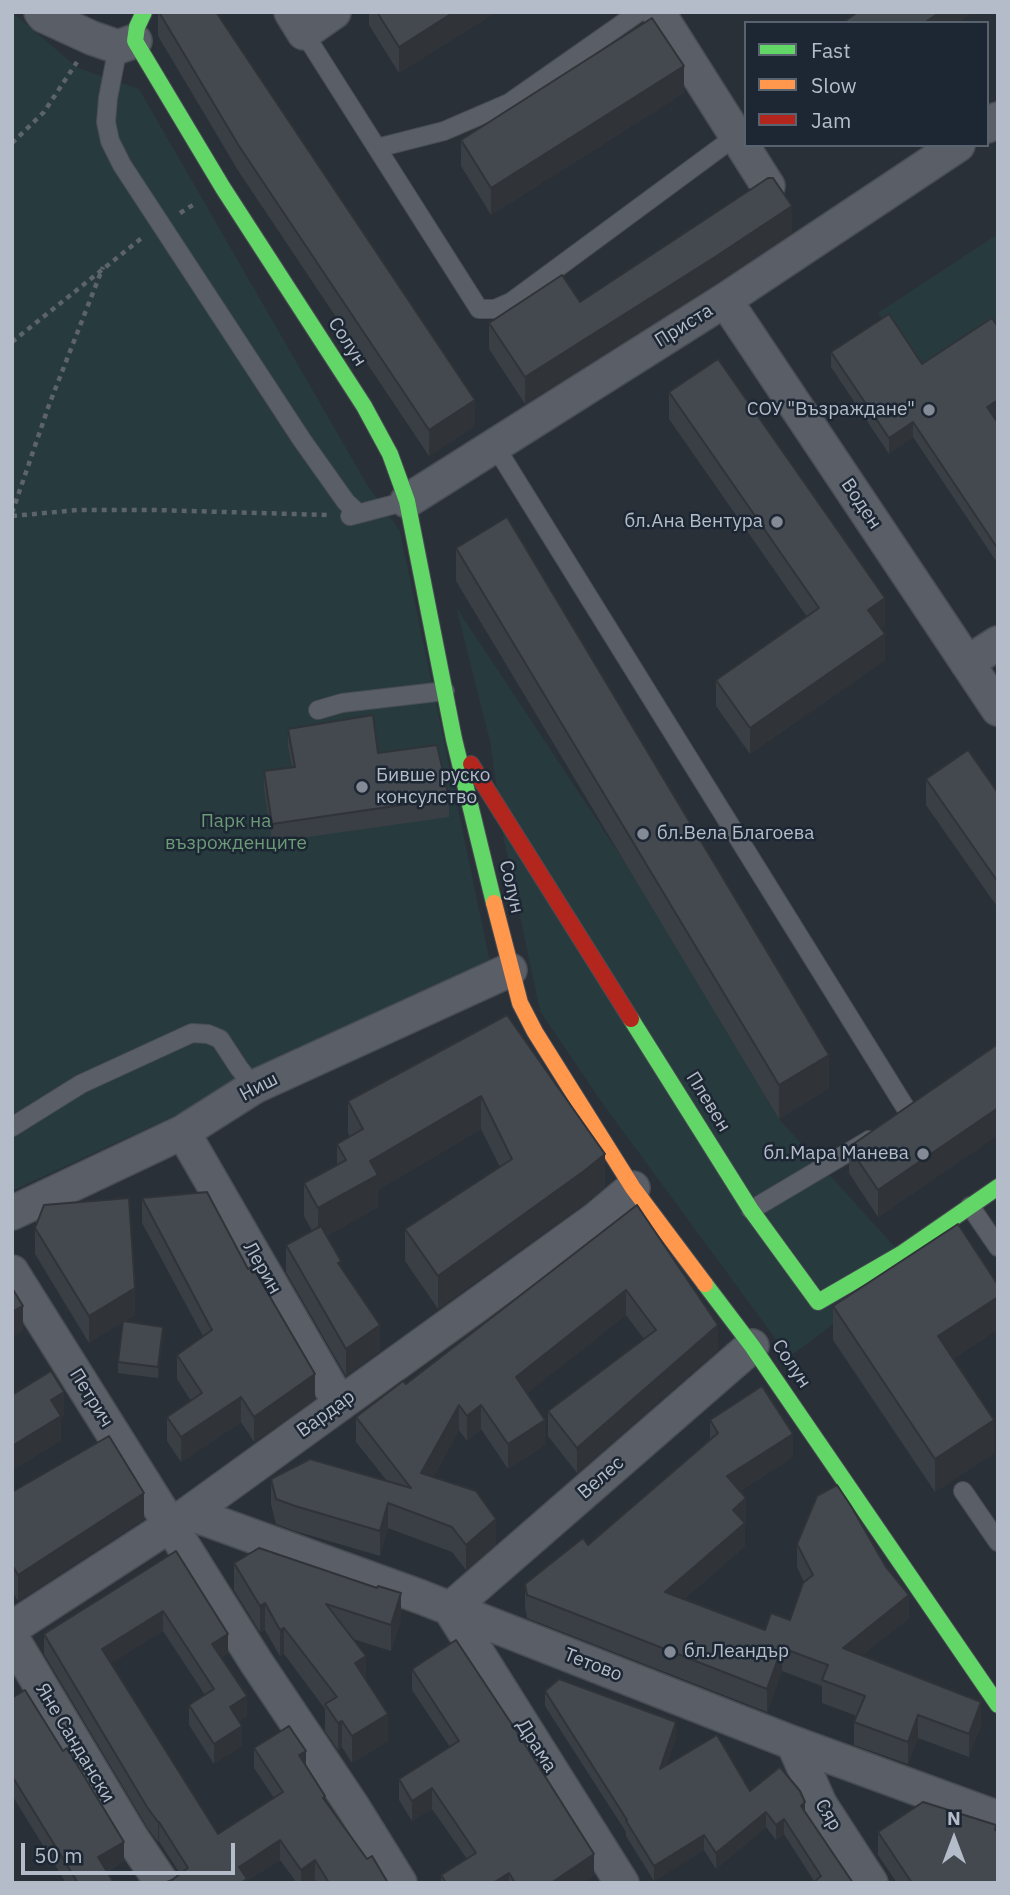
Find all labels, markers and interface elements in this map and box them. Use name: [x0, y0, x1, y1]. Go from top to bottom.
legend: [744, 21, 989, 147]
text: Fast: [811, 36, 851, 64]
text: Slow: [811, 71, 857, 99]
text: Jam: [811, 106, 851, 134]
street label: Приста: [651, 299, 717, 353]
street label: Солун: [323, 313, 371, 371]
place label: СОУ "Възраждане": [747, 399, 915, 421]
marker: СОУ "Възраждане": [921, 402, 937, 418]
street label: Воден: [836, 474, 886, 534]
place label: бл.Ана Вентура: [624, 511, 763, 533]
marker: бл.Ана Вентура: [769, 514, 785, 530]
place label: Бивше руско консулство: [376, 765, 490, 809]
marker: Бивше руско консулство: [354, 779, 370, 795]
park label: Парк на възрожденците: [165, 811, 307, 855]
place label: бл.Вела Благоева: [657, 823, 814, 845]
marker: бл.Вела Благоева: [635, 826, 651, 842]
street label: Солун: [494, 858, 528, 916]
street label: Ниш: [236, 1068, 282, 1106]
street label: Плевен: [681, 1068, 735, 1136]
place label: бл.Мара Манева: [763, 1143, 909, 1165]
marker: бл.Мара Манева: [915, 1146, 931, 1162]
street label: Лерин: [238, 1238, 286, 1298]
street label: Солун: [767, 1335, 815, 1393]
street label: Петрич: [64, 1365, 118, 1431]
street label: Вардар: [293, 1385, 359, 1443]
street label: Велес: [573, 1452, 629, 1504]
place label: бл.Леандър: [684, 1641, 789, 1663]
street label: Тетово: [561, 1644, 625, 1686]
marker: бл.Леандър: [662, 1644, 678, 1660]
street label: Яне Сандански: [30, 1679, 120, 1807]
street label: Драма: [511, 1715, 561, 1777]
street label: Сяр: [810, 1795, 846, 1835]
north arrow: [919, 1804, 989, 1874]
text: N: [947, 1806, 961, 1830]
scale bar: [24, 1828, 238, 1872]
text: 50 m: [34, 1841, 83, 1869]

